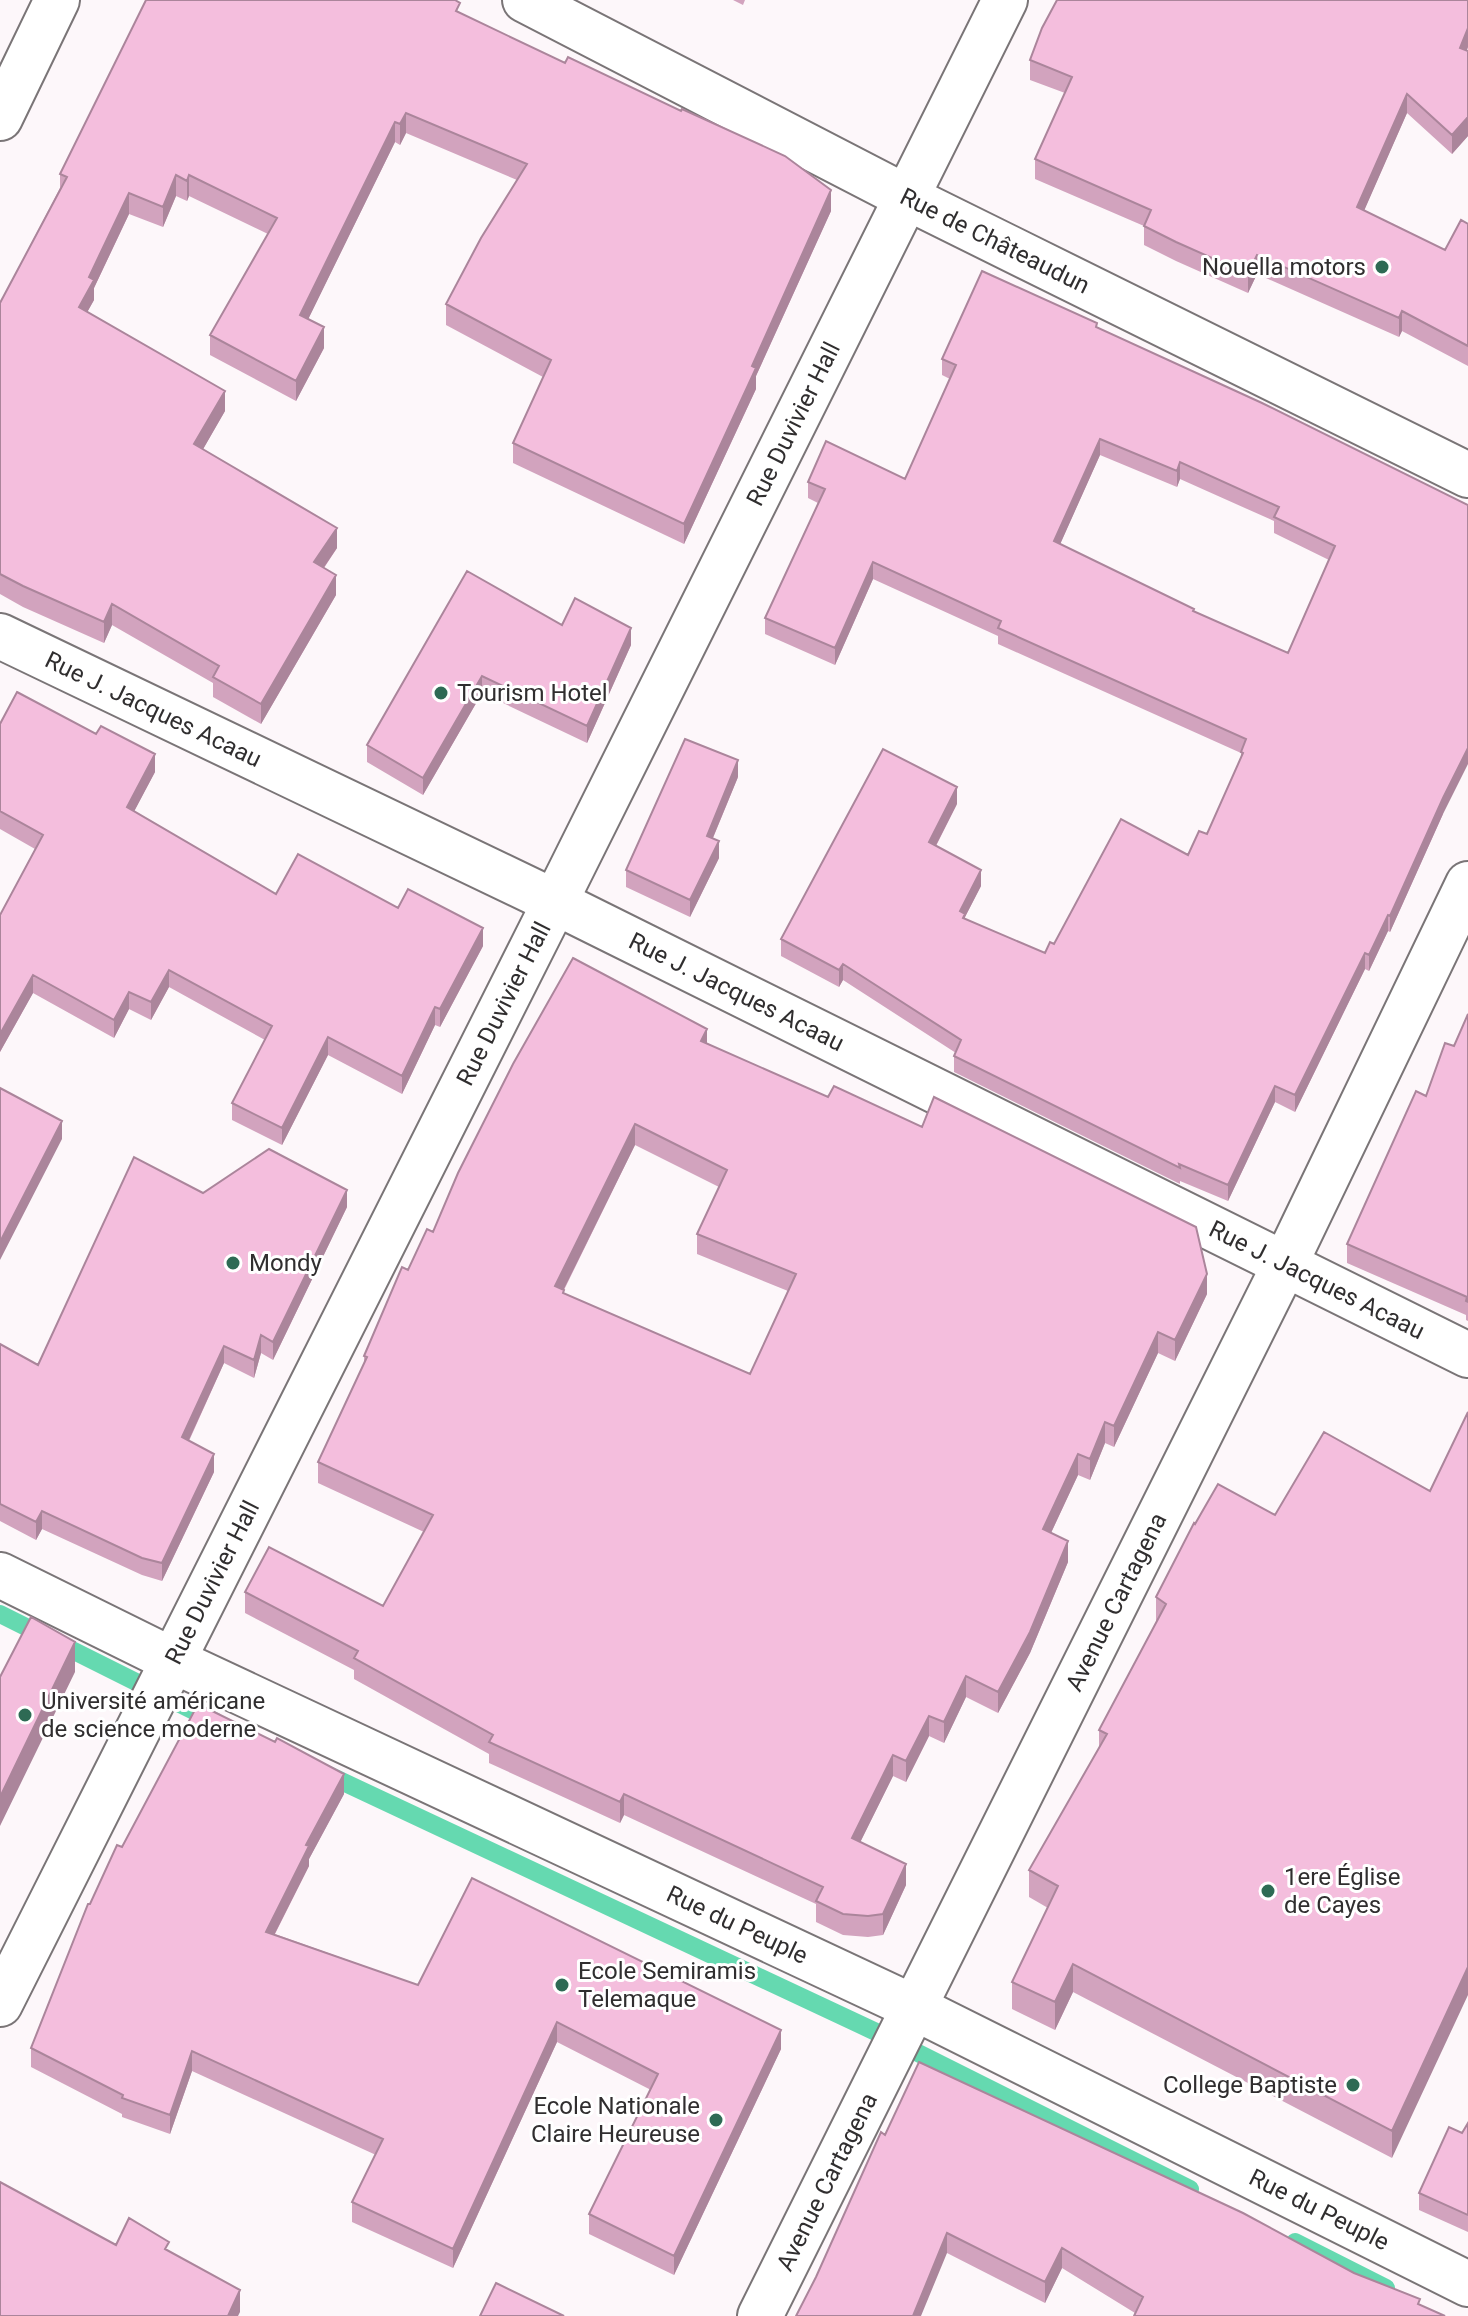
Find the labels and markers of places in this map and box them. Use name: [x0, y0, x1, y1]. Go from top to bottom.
place label: Nouella motors: [1202, 253, 1366, 281]
marker: Nouella motors: [1373, 258, 1391, 276]
place label: Tourism Hotel: [457, 679, 608, 707]
marker: Tourism Hotel: [432, 684, 450, 702]
place label: Mondy: [249, 1249, 322, 1277]
marker: Mondy: [224, 1254, 242, 1272]
place label: Université américane de science moderne: [41, 1687, 265, 1743]
marker: Université américane de science moderne: [16, 1706, 34, 1724]
place label: 1ere Église de Cayes: [1284, 1863, 1400, 1919]
marker: 1ere Église de Cayes: [1259, 1882, 1277, 1900]
place label: Ecole Semiramis Telemaque: [578, 1957, 756, 2013]
marker: Ecole Semiramis Telemaque: [553, 1976, 571, 1994]
place label: College Baptiste: [1163, 2071, 1337, 2099]
marker: College Baptiste: [1344, 2076, 1362, 2094]
place label: Ecole Nationale Claire Heureuse: [531, 2092, 700, 2148]
marker: Ecole Nationale Claire Heureuse: [707, 2111, 725, 2129]

